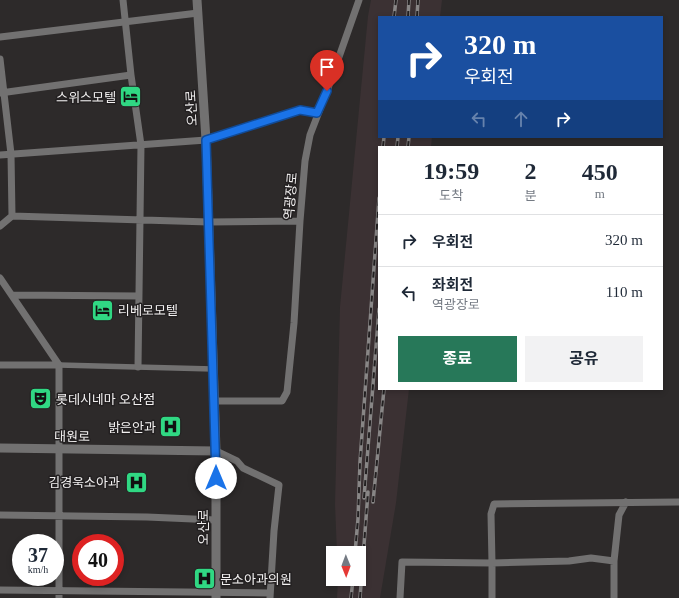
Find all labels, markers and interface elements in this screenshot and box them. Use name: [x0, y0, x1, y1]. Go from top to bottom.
text: 320 m: [464, 29, 536, 60]
icon: right: [398, 32, 450, 84]
pin: [310, 50, 344, 91]
icon: arrive: [316, 56, 338, 78]
text: 우회전: [464, 67, 514, 87]
hotel icon: 스위스모텔: [118, 84, 144, 110]
place label: 스위스모텔: [56, 90, 116, 105]
street label: 오산로: [183, 90, 200, 126]
icon: left: [468, 108, 490, 130]
icon: ahead: [510, 108, 532, 130]
icon: right: [552, 108, 574, 130]
text: 19:59: [423, 158, 479, 184]
text: 2: [525, 158, 537, 184]
text: 450: [582, 159, 618, 185]
street label: 역광장로: [281, 172, 300, 221]
text: m: [595, 186, 605, 201]
text: 도착: [439, 188, 463, 203]
text: 분: [525, 188, 536, 203]
icon: right: [398, 230, 420, 252]
text: 320 m: [605, 232, 643, 248]
text: 우회전: [432, 234, 473, 250]
text: 좌회전: [432, 277, 473, 293]
icon: left: [398, 282, 420, 304]
text: 110 m: [606, 284, 643, 300]
hotel icon: 리베로모텔: [90, 297, 116, 323]
text: 역광장로: [432, 297, 480, 312]
place label: 리베로모텔: [118, 303, 178, 318]
button: 종료: [398, 336, 517, 382]
button: 공유: [525, 336, 643, 382]
theatre icon: 롯데시네마 오산점: [28, 386, 54, 412]
place label: 롯데시네마 오산점: [56, 392, 155, 407]
hospital icon: 밝은안과: [158, 414, 184, 440]
place label: 밝은안과: [108, 420, 156, 435]
street label: 대원로: [54, 429, 90, 444]
position arrow: [195, 457, 237, 499]
hospital icon: 김경욱소아과: [123, 469, 149, 495]
place label: 김경욱소아과: [48, 475, 120, 490]
street label: 오산로: [196, 509, 211, 545]
speed limit sign: 40: [72, 534, 124, 586]
text: 37: [28, 544, 48, 566]
north arrow: [326, 546, 366, 586]
map controls: [326, 546, 366, 586]
text: km/h: [28, 564, 48, 575]
hospital icon: 문소아과의원: [191, 566, 217, 592]
place label: 문소아과의원: [220, 572, 292, 587]

